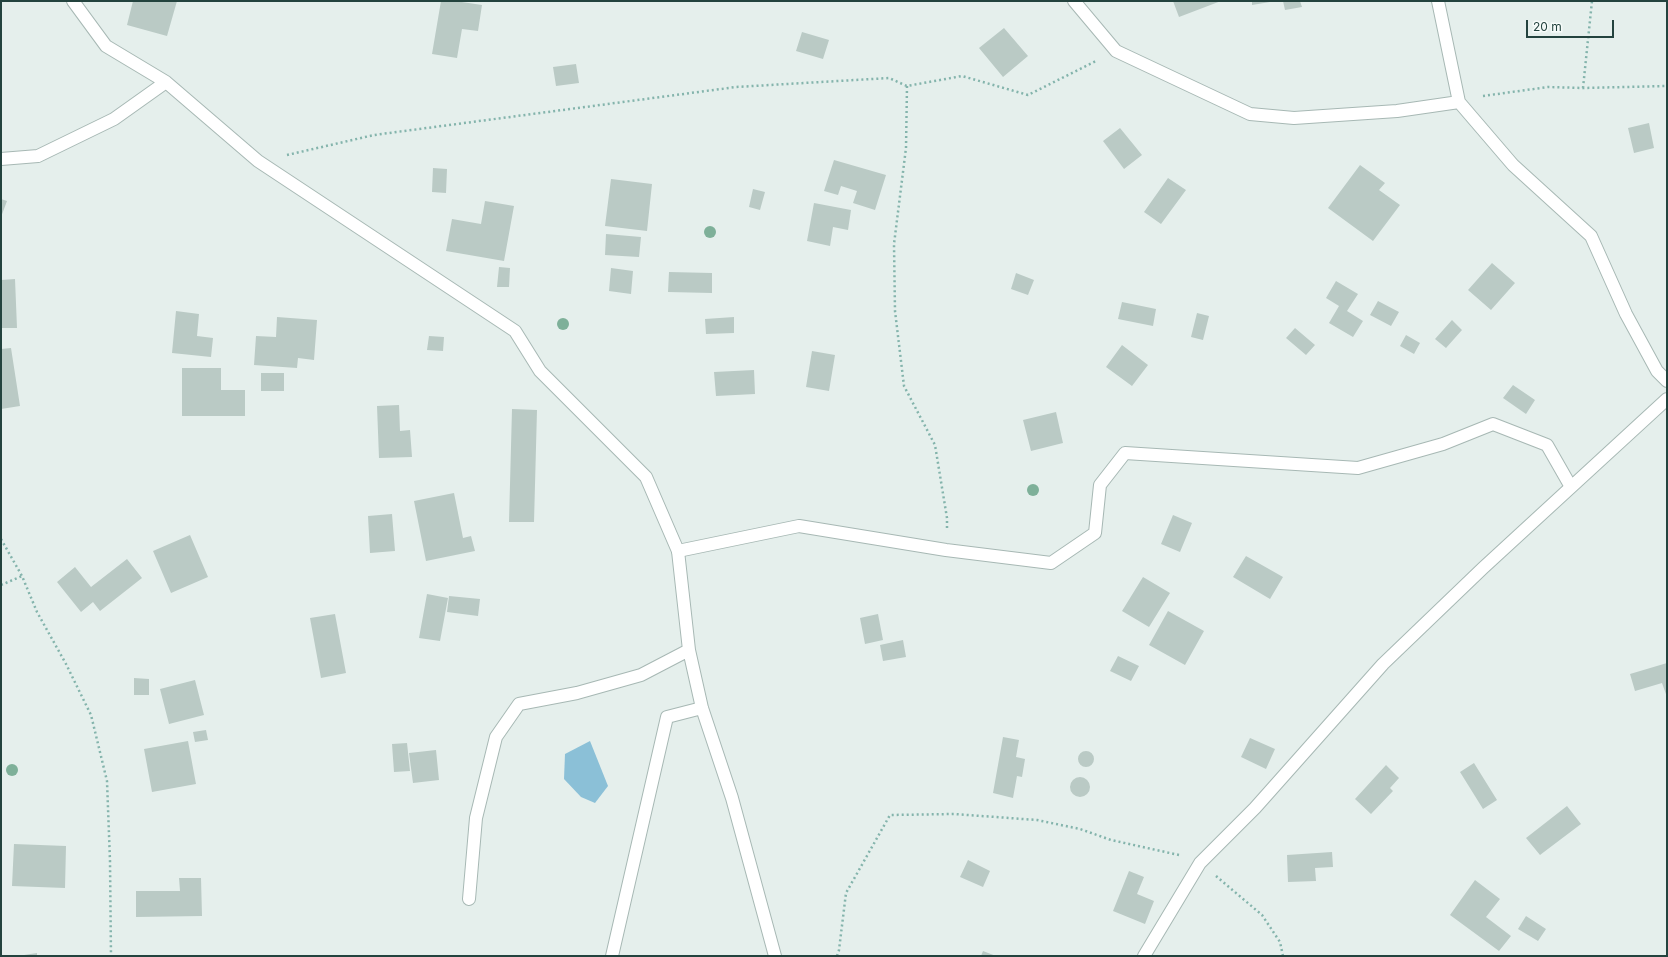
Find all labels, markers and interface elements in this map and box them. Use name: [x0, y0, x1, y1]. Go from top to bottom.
scale bar: [1528, 12, 1616, 38]
text: 20 m: [1533, 19, 1562, 34]

